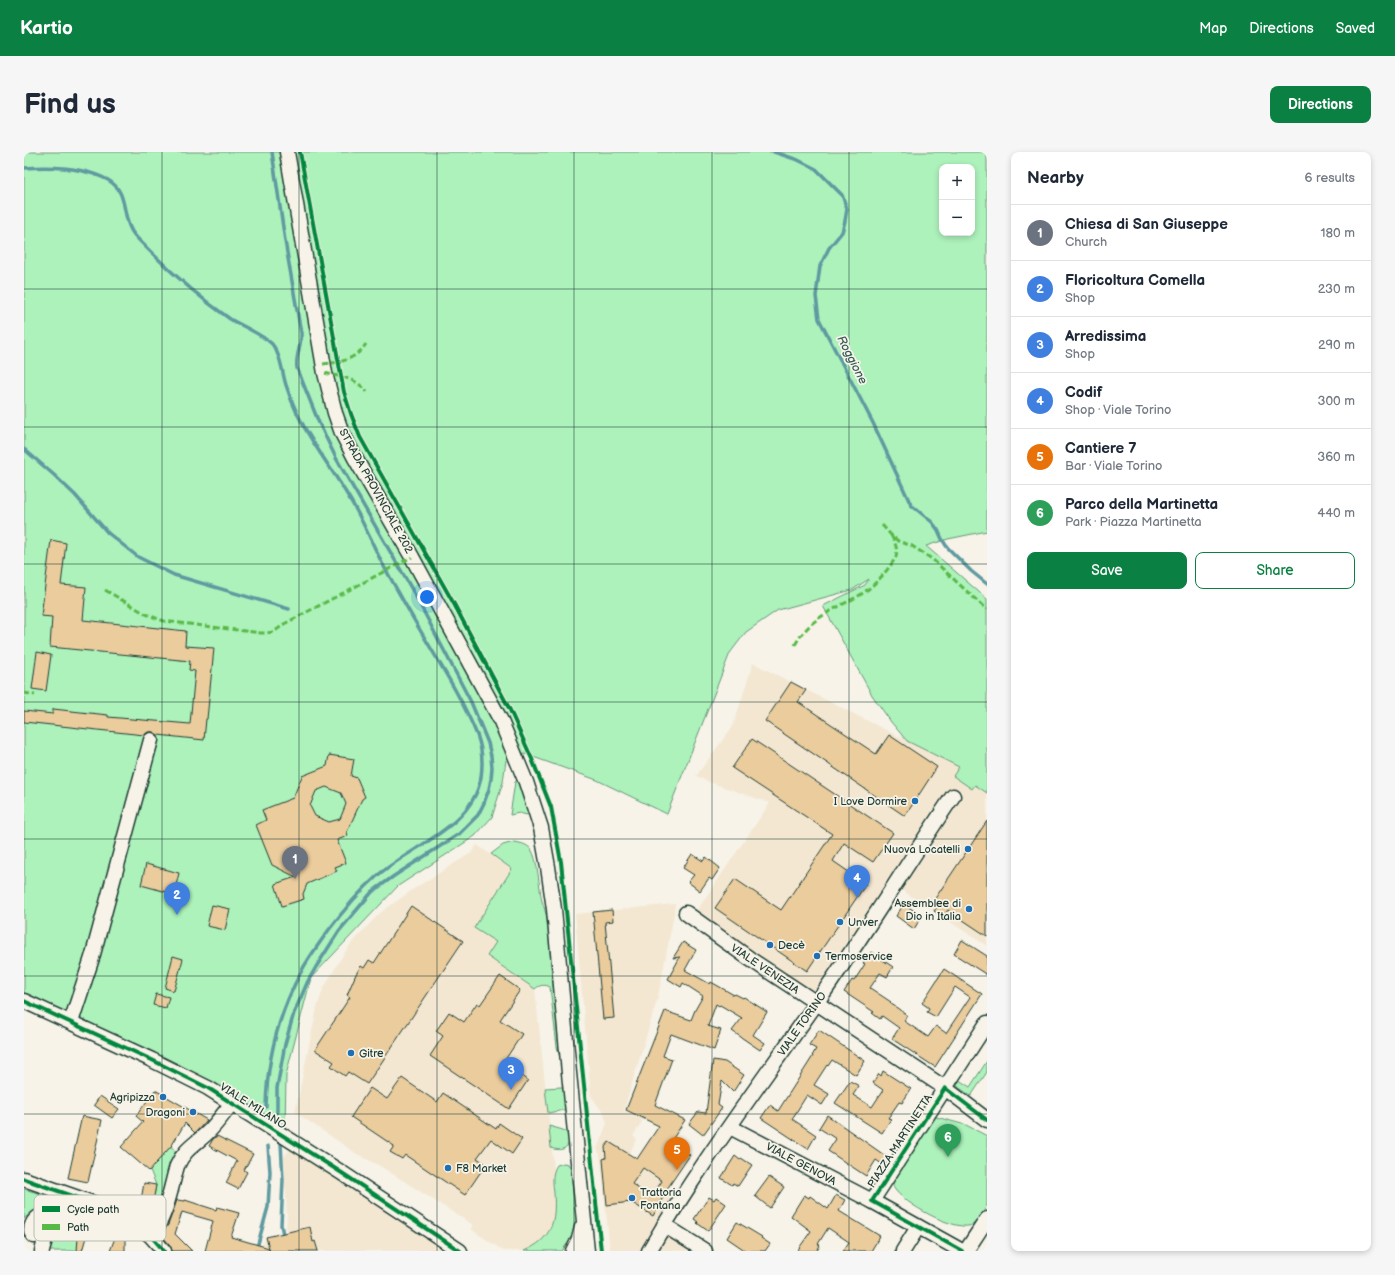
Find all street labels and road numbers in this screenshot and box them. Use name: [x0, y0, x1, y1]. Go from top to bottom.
street label: STRADA PROVINCIALE 202: [336, 426, 416, 556]
street label: VIALE VENEZIA: [728, 941, 802, 997]
street label: VIALE TORINO: [775, 989, 829, 1059]
street label: VIALE MILANO: [217, 1080, 289, 1132]
street label: PIAZZA MARTINETTA: [865, 1092, 935, 1190]
street label: VIALE GENOVA: [763, 1140, 839, 1188]

